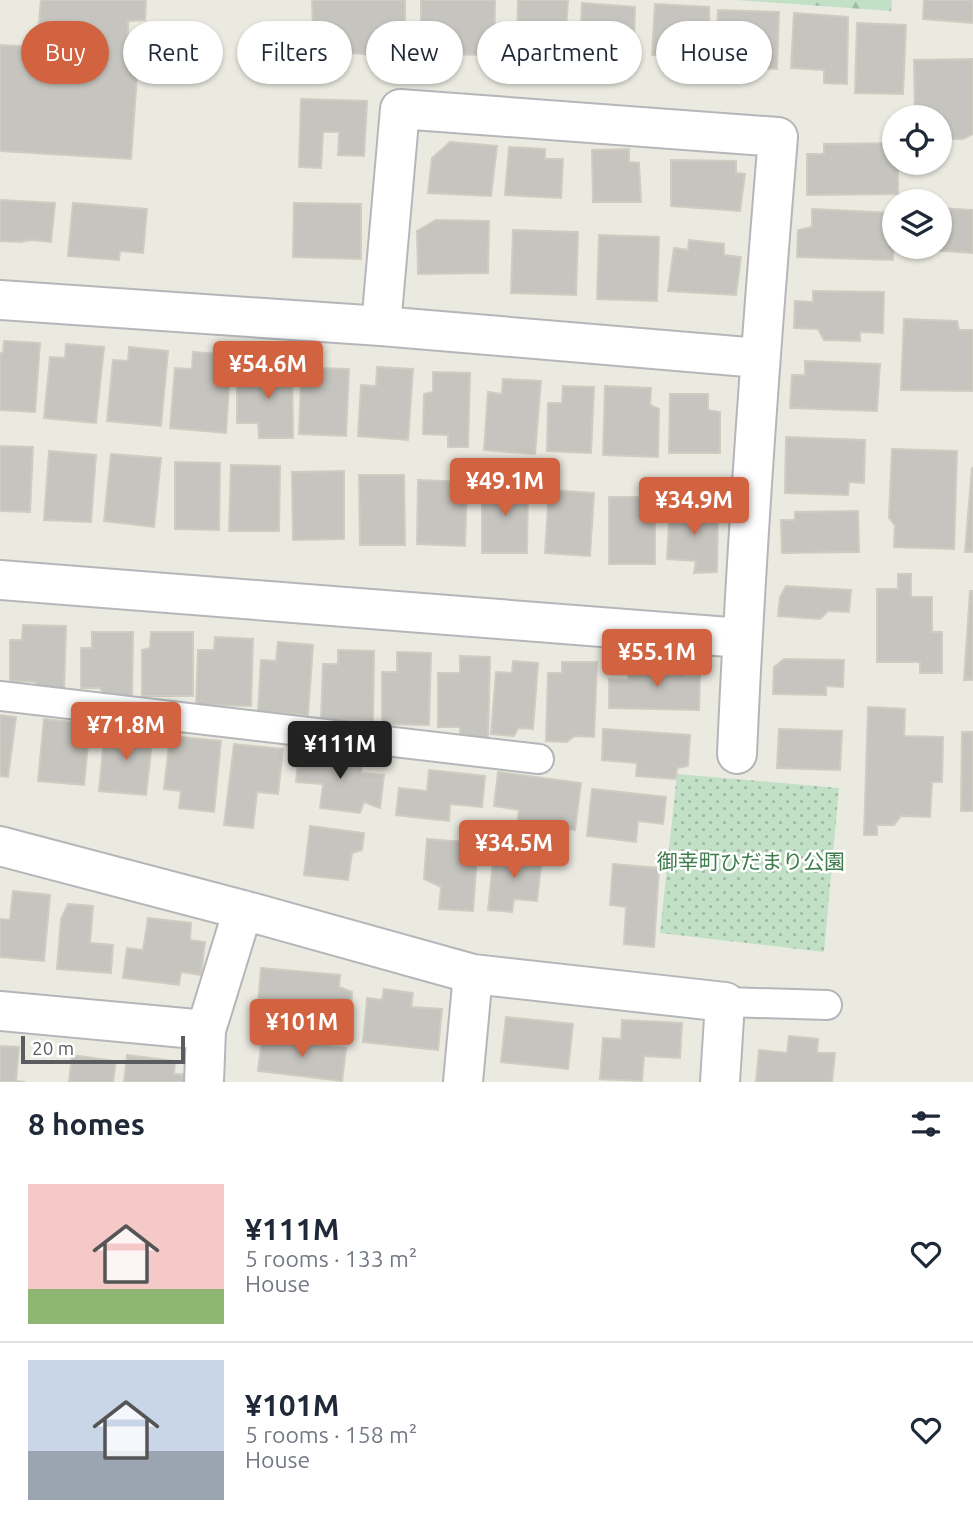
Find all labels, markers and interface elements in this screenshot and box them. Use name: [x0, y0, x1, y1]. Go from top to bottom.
chip: Buy: [21, 21, 109, 84]
chip: Rent: [123, 21, 223, 84]
chip: Filters: [237, 21, 352, 84]
chip: New: [366, 21, 463, 84]
chip: Apartment: [477, 21, 642, 84]
chip: House: [656, 21, 772, 84]
map controls: [882, 105, 952, 259]
button: locate: [882, 105, 952, 175]
button: layers: [882, 189, 952, 259]
pin: ¥54.6M: [211, 342, 325, 401]
text: ¥54.6M: [229, 351, 307, 376]
pin: ¥49.1M: [448, 458, 562, 518]
text: ¥49.1M: [466, 468, 544, 493]
pin: ¥34.9M: [637, 477, 751, 537]
text: ¥34.9M: [655, 487, 733, 512]
pin: ¥55.1M: [600, 630, 714, 689]
text: ¥55.1M: [618, 639, 696, 664]
pin: ¥71.8M: [69, 702, 183, 762]
text: ¥71.8M: [87, 712, 165, 737]
pin: ¥111M: [291, 722, 389, 781]
text: ¥111M: [304, 731, 376, 756]
pin: ¥34.5M: [457, 820, 571, 880]
text: ¥34.5M: [475, 830, 553, 855]
park label: 御幸町ひだまり公園: [657, 849, 845, 873]
pin: ¥101M: [253, 1000, 351, 1059]
text: ¥101M: [266, 1009, 338, 1034]
scale bar: [21, 1033, 186, 1065]
text: 20 m: [32, 1037, 74, 1059]
icon: filters: [907, 1105, 945, 1143]
text: 8 homes: [28, 1107, 145, 1141]
icon: home: [84, 1212, 168, 1296]
text: ¥111M: [245, 1212, 339, 1246]
icon: heart: [907, 1235, 945, 1273]
text: 5 rooms · 133 m²: [245, 1246, 417, 1271]
text: House: [245, 1271, 310, 1296]
icon: home: [84, 1388, 168, 1472]
text: ¥101M: [245, 1388, 339, 1422]
icon: heart: [907, 1411, 945, 1449]
text: 5 rooms · 158 m²: [245, 1422, 417, 1447]
text: House: [245, 1447, 310, 1472]

